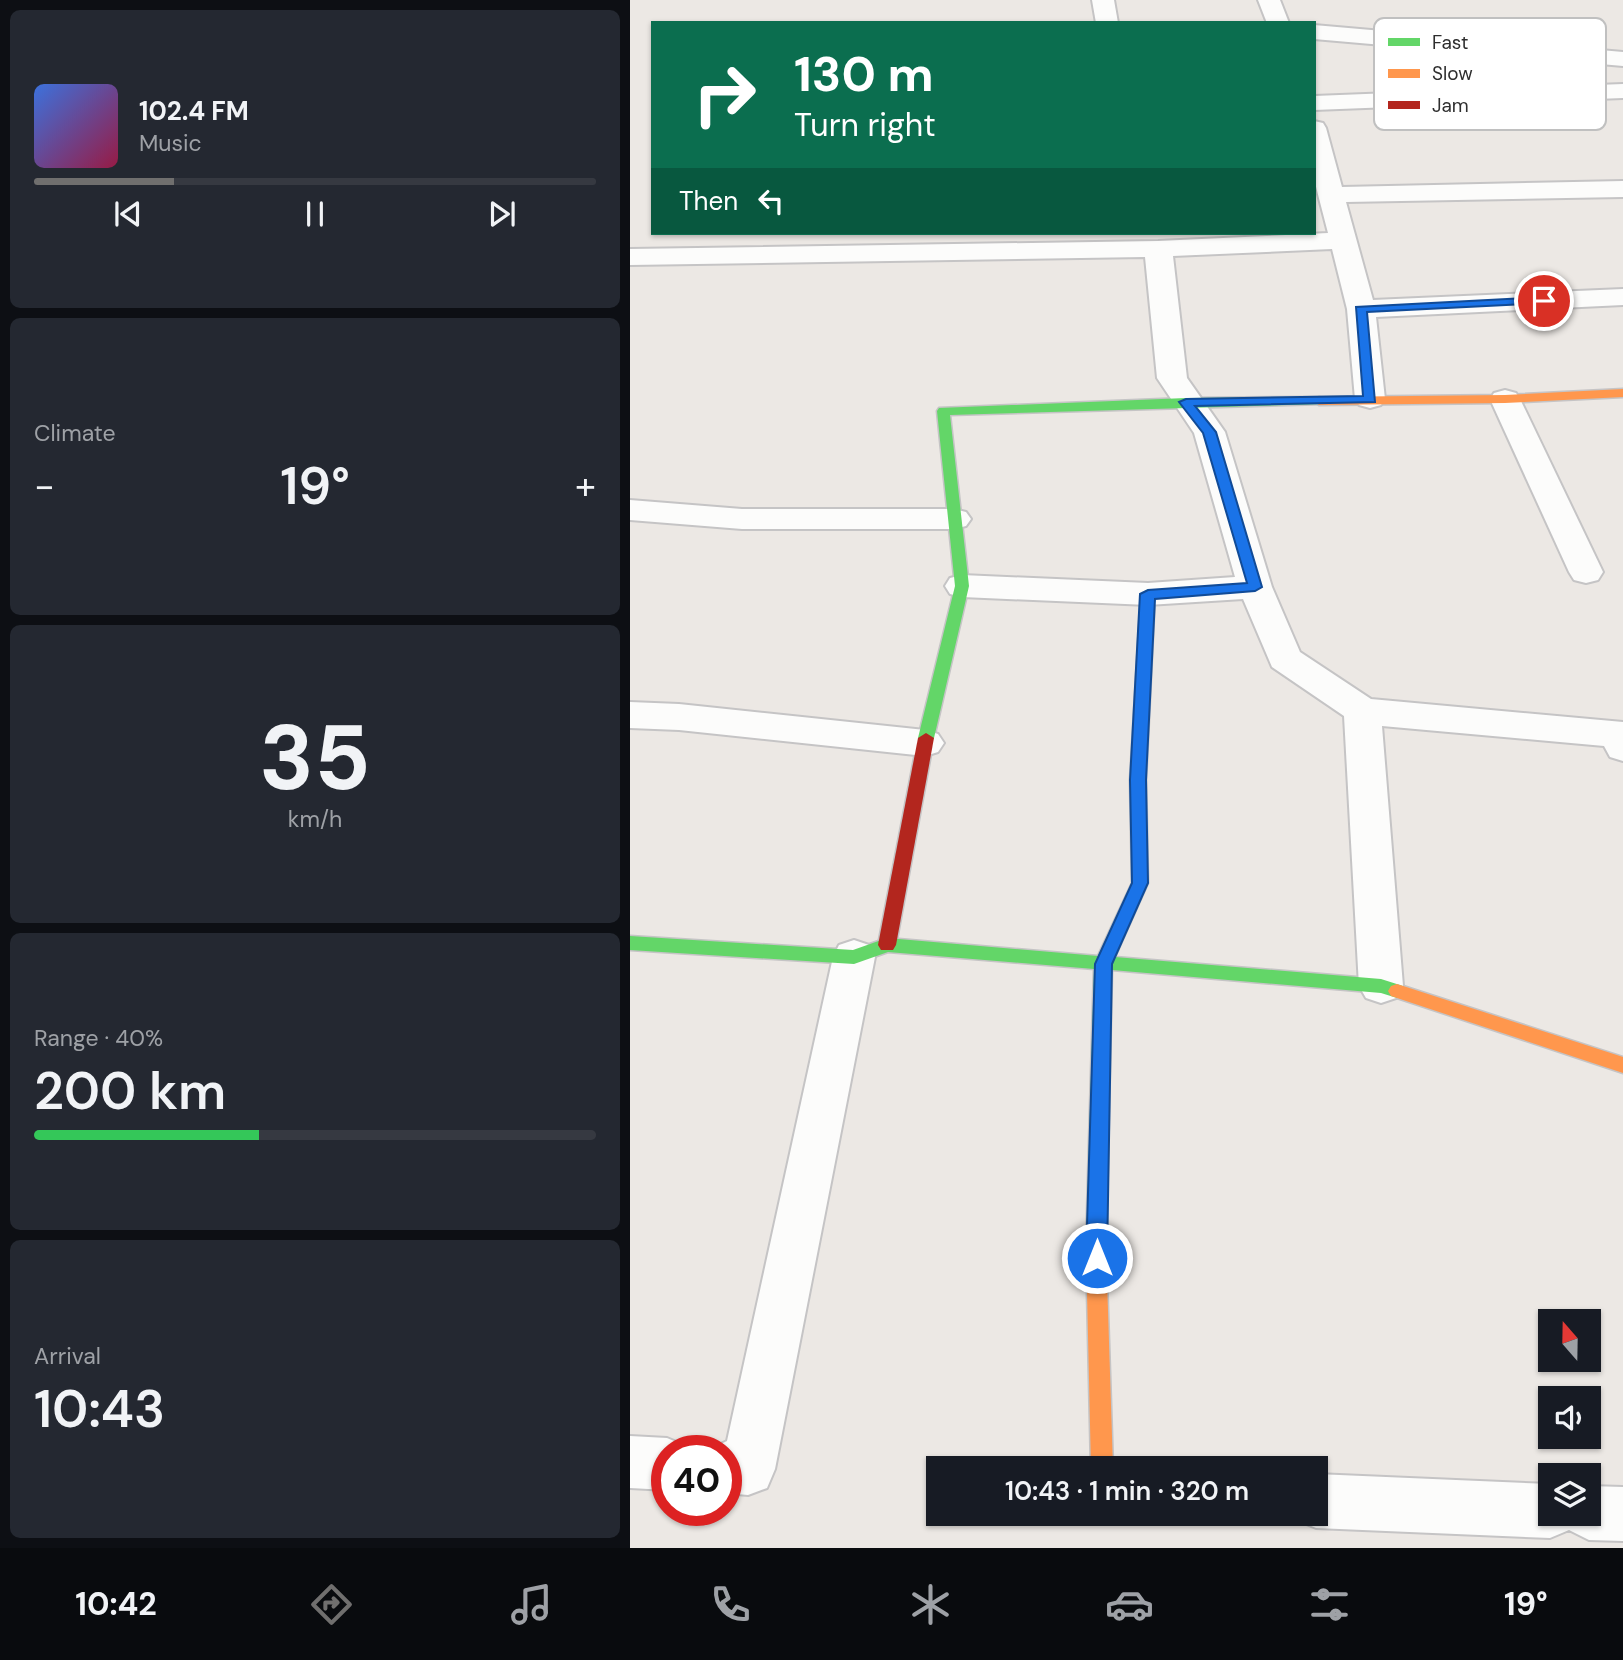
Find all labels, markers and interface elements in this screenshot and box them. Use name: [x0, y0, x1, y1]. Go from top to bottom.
legend: [1374, 18, 1606, 130]
text: Fast: [1432, 30, 1468, 55]
text: 130 m: [794, 42, 934, 106]
icon: right: [679, 49, 770, 140]
text: Slow: [1432, 61, 1473, 86]
text: Jam: [1432, 93, 1469, 118]
text: 102.4 FM: [139, 94, 249, 128]
text: Turn right: [794, 104, 936, 146]
text: Music: [139, 128, 202, 158]
icon: left: [752, 182, 790, 220]
text: Then: [679, 184, 738, 218]
icon: previous: [109, 195, 147, 233]
icon: pause: [296, 195, 334, 233]
icon: next: [483, 195, 521, 233]
pin: [1514, 271, 1574, 331]
icon: arrive: [1525, 282, 1563, 320]
text: Climate: [34, 418, 116, 448]
text: 19°: [280, 452, 350, 520]
text: −: [34, 461, 55, 511]
text: +: [575, 461, 596, 511]
text: 35: [259, 699, 371, 817]
text: km/h: [288, 804, 342, 834]
text: Range · 40%: [34, 1023, 163, 1053]
text: 200 km: [34, 1057, 226, 1125]
position arrow: [1060, 1221, 1134, 1295]
north arrow: [1538, 1309, 1601, 1372]
map controls: [1538, 1309, 1601, 1526]
text: Arrival: [34, 1341, 101, 1371]
text: 10:43: [34, 1375, 165, 1443]
button: sound: [1538, 1386, 1601, 1449]
speed limit sign: 40: [651, 1435, 742, 1526]
button: layers: [1538, 1463, 1601, 1526]
text: 10:43 · 1 min · 320 m: [1005, 1474, 1249, 1508]
icon: directions: [307, 1580, 356, 1629]
icon: music: [507, 1580, 556, 1629]
icon: phone: [706, 1580, 755, 1629]
icon: climate: [906, 1580, 955, 1629]
icon: car: [1105, 1580, 1154, 1629]
icon: filters: [1305, 1580, 1354, 1629]
text: 10:42: [75, 1583, 157, 1625]
text: 19°: [1504, 1583, 1548, 1625]

